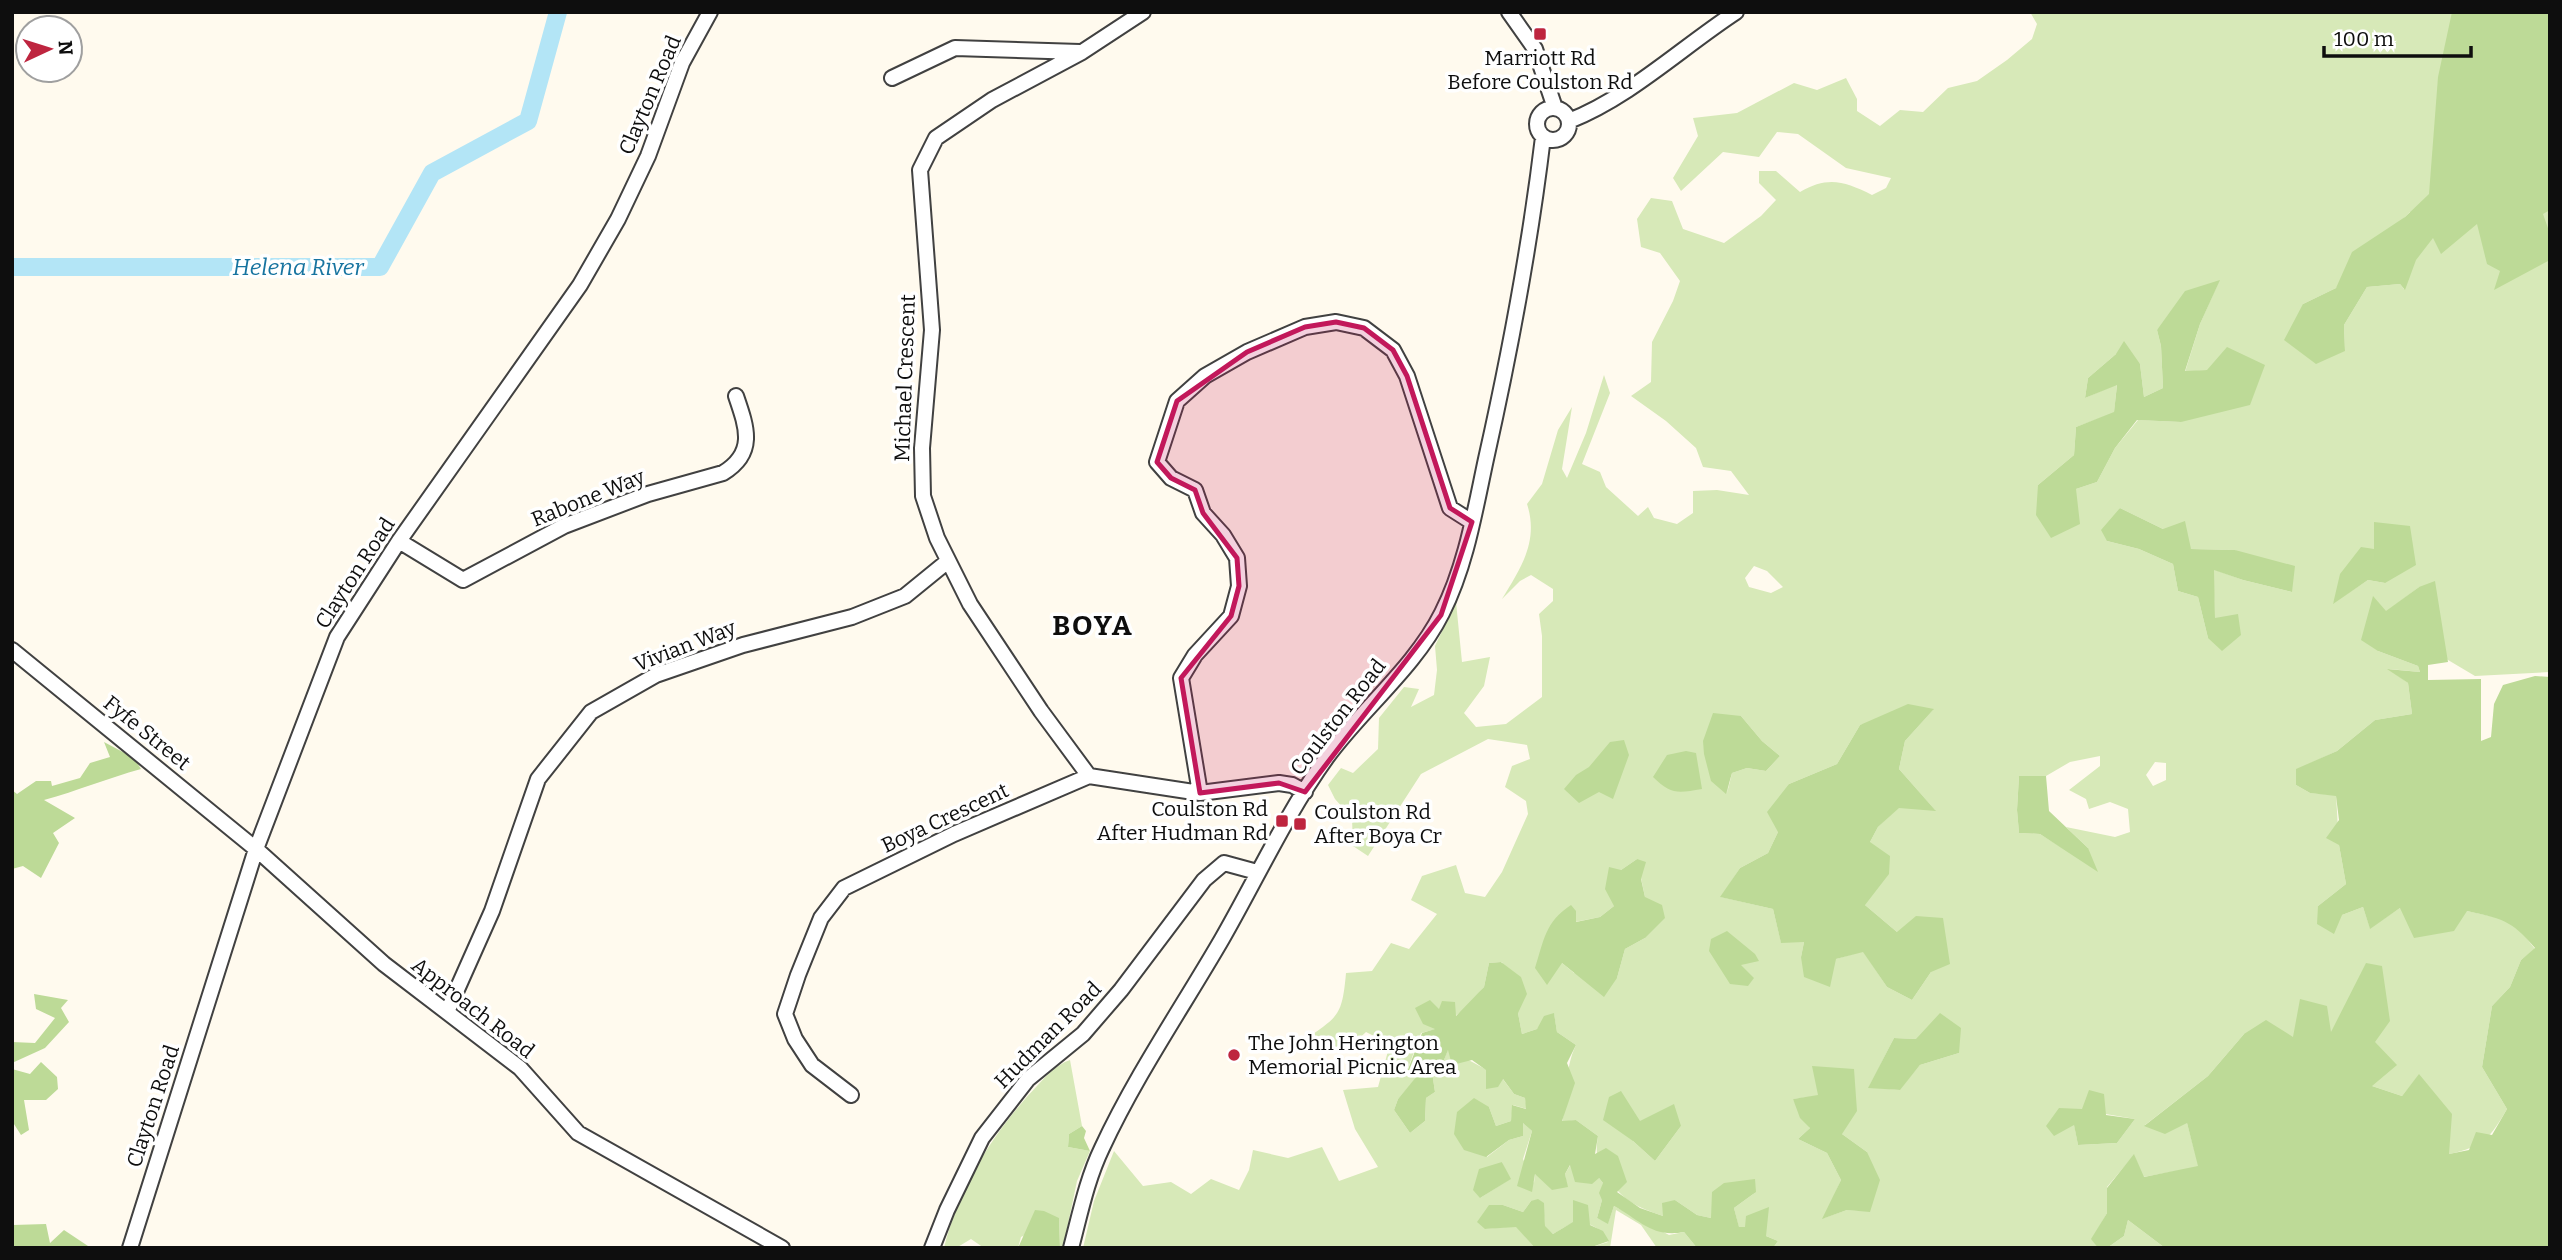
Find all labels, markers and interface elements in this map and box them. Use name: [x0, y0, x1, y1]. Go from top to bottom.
north arrow: [14, 14, 84, 84]
scale bar: [2324, 14, 2471, 58]
marker: Marriott Rd Before Coulston Rd: [1532, 26, 1548, 42]
text: 100 m: [2334, 26, 2394, 52]
street label: Clayton Road: [613, 31, 687, 159]
text: N: [53, 40, 77, 56]
place label: Marriott Rd Before Coulston Rd: [1447, 45, 1633, 95]
water label: Helena River: [232, 253, 365, 281]
street label: Michael Crescent: [889, 293, 921, 462]
street label: Rabone Way: [528, 463, 649, 533]
street label: Clayton Road: [309, 513, 401, 633]
district label: BOYA: [1052, 609, 1134, 642]
street label: Vivian Way: [630, 614, 740, 677]
street label: Coulston Road: [1285, 654, 1391, 780]
street label: Fyfe Street: [98, 690, 196, 776]
street label: Boya Crescent: [877, 777, 1013, 859]
place label: Coulston Rd After Hudman Rd: [1097, 796, 1268, 846]
place label: Coulston Rd After Boya Cr: [1314, 799, 1442, 849]
marker: Coulston Rd After Hudman Rd: [1274, 813, 1290, 829]
marker: Coulston Rd After Boya Cr: [1292, 816, 1308, 832]
street label: Approach Road: [406, 952, 540, 1064]
street label: Hudman Road: [989, 976, 1107, 1094]
place label: The John Herington Memorial Picnic Area: [1248, 1030, 1457, 1080]
street label: Clayton Road: [121, 1042, 185, 1170]
marker: The John Herington Memorial Picnic Area: [1226, 1047, 1242, 1063]

